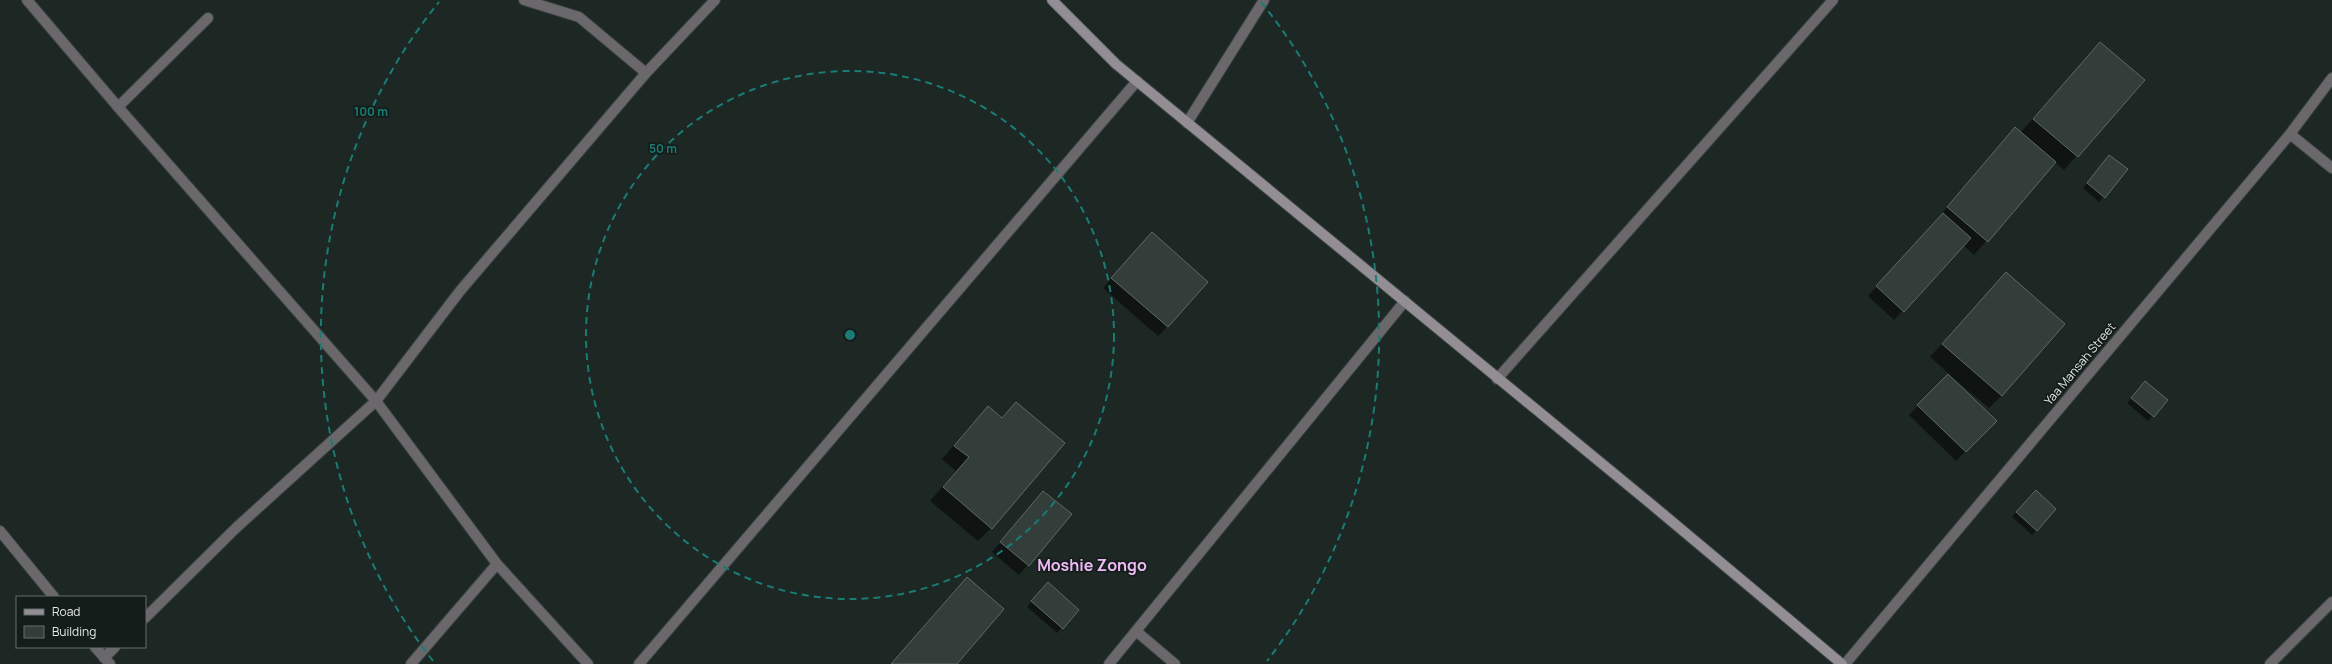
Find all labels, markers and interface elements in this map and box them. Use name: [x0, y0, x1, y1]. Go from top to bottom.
text: 100 m: [354, 103, 388, 120]
text: 50 m: [649, 140, 677, 157]
street label: Yaa Mansah Street: [2040, 319, 2119, 409]
centre of rings: [843, 328, 857, 342]
district label: Moshie Zongo: [1037, 554, 1147, 576]
legend: [16, 596, 146, 648]
text: Road: [52, 603, 80, 620]
text: Building: [52, 623, 96, 640]

